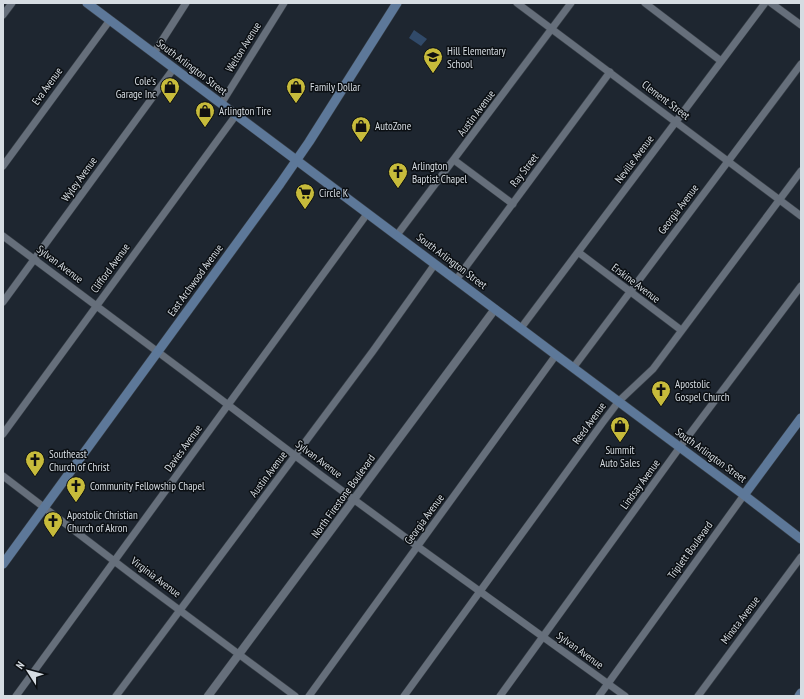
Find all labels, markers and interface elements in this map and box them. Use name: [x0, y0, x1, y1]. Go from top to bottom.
street label: Welton Avenue: [222, 19, 264, 75]
street label: South Arlington Street: [154, 36, 230, 98]
place label: Hill Elementary School: [447, 44, 507, 71]
school or university icon: Hill Elementary School: [422, 46, 444, 74]
street label: Eva Avenue: [29, 64, 66, 108]
place label: Cole's Garage Inc: [116, 74, 156, 101]
shop icon: Cole's Garage Inc: [159, 76, 181, 104]
shop icon: Family Dollar: [285, 76, 307, 104]
street label: Clement Street: [639, 77, 693, 123]
place label: Family Dollar: [310, 80, 360, 94]
street label: Austin Avenue: [454, 87, 498, 139]
shop icon: Arlington Tire: [194, 100, 216, 128]
place label: Arlington Tire: [219, 104, 272, 118]
shop icon: AutoZone: [350, 115, 372, 143]
place label: AutoZone: [375, 119, 412, 133]
street label: Neville Avenue: [611, 132, 657, 186]
street label: Ray Street: [507, 150, 541, 190]
street label: Wyley Avenue: [58, 153, 100, 204]
place label: Arlington Baptist Chapel: [412, 159, 467, 186]
church icon: Arlington Baptist Chapel: [387, 161, 409, 189]
street label: Georgia Avenue: [655, 181, 702, 237]
supermarket icon: Circle K: [294, 182, 316, 210]
place label: Circle K: [319, 186, 349, 200]
street label: South Arlington Street: [414, 230, 490, 292]
street label: Clifford Avenue: [87, 240, 133, 296]
street label: East Archwood Avenue: [164, 241, 226, 319]
street label: Sylvan Avenue: [34, 242, 86, 286]
street label: Erskine Avenue: [609, 260, 663, 306]
place label: Apostolic Gospel Church: [675, 377, 730, 404]
church icon: Apostolic Gospel Church: [650, 379, 672, 407]
street label: Reed Avenue: [569, 399, 609, 447]
shop icon: Summit Auto Sales: [609, 415, 631, 443]
street label: Davies Avenue: [161, 421, 205, 474]
street label: South Arlington Street: [673, 424, 749, 486]
street label: Sylvan Avenue: [293, 437, 345, 481]
place label: Summit Auto Sales: [600, 443, 640, 470]
place label: Southeast Church of Christ: [49, 447, 110, 474]
street label: Austin Avenue: [246, 448, 290, 500]
church icon: Southeast Church of Christ: [24, 449, 46, 477]
street label: North Firestone Boulevard: [308, 451, 378, 540]
street label: Lindsay Avenue: [617, 456, 663, 512]
church icon: Community Fellowship Chapel: [65, 475, 87, 503]
place label: Community Fellowship Chapel: [90, 479, 205, 493]
street label: Georgia Avenue: [401, 491, 447, 547]
place label: Apostolic Christian Church of Akron: [67, 508, 138, 535]
church icon: Apostolic Christian Church of Akron: [42, 510, 64, 538]
street label: Triplett Boulevard: [664, 518, 716, 582]
street label: Virginia Avenue: [127, 553, 184, 601]
street label: Minota Avenue: [717, 593, 763, 647]
street label: Sylvan Avenue: [554, 628, 607, 672]
north arrow: [8, 651, 48, 691]
text: N: [12, 659, 27, 672]

